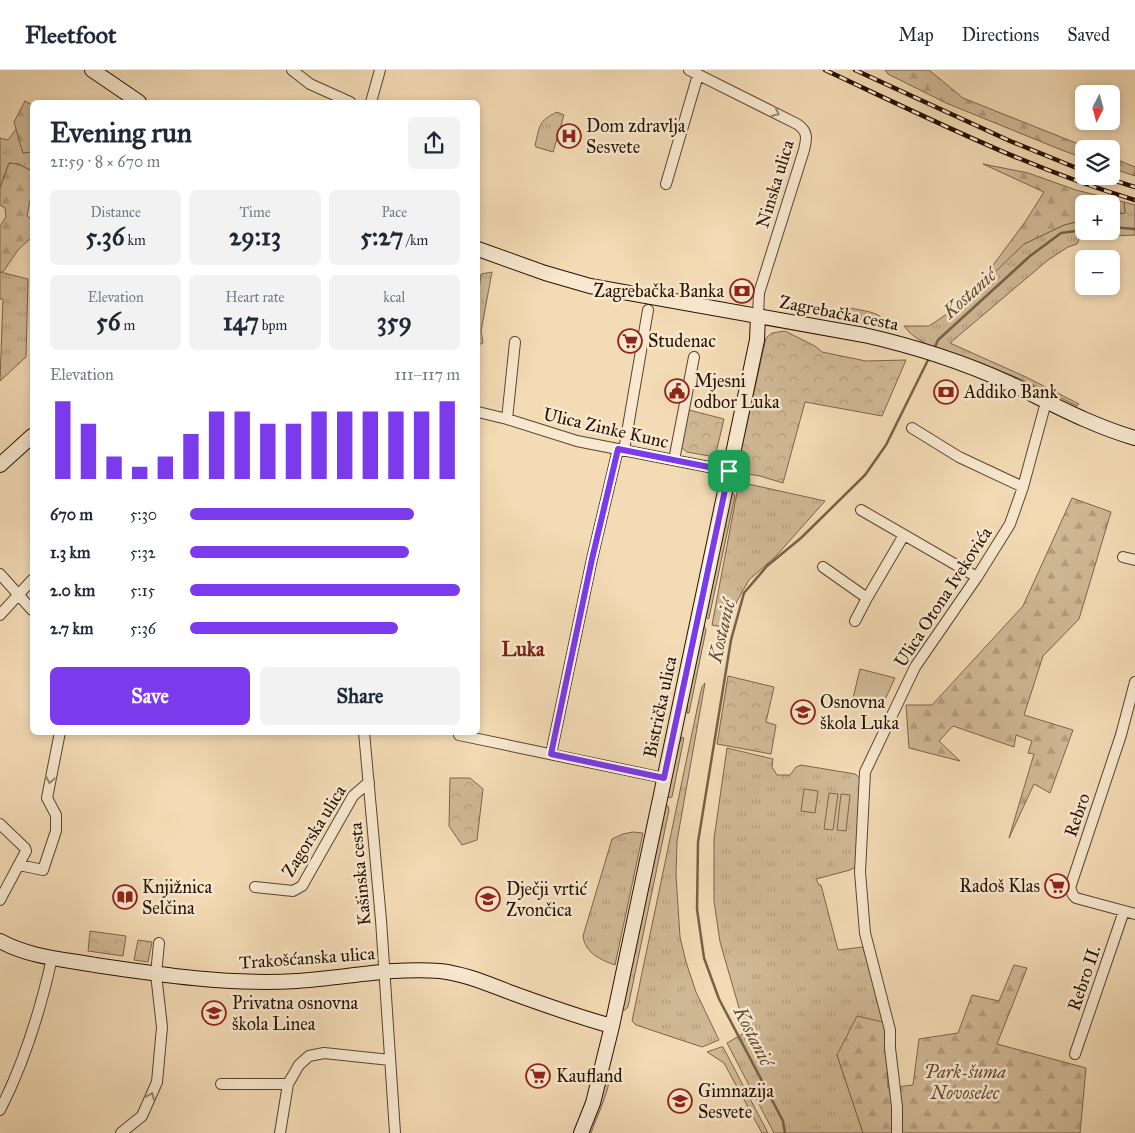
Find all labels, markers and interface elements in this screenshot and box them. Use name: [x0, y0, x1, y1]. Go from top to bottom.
text: Fleetfoot: [25, 20, 117, 50]
text: Map: [898, 24, 934, 46]
text: Directions: [962, 24, 1039, 46]
text: Saved: [1067, 24, 1110, 46]
north arrow: [1075, 85, 1120, 130]
map controls: [1075, 85, 1120, 295]
one-way arrow: [771, 107, 780, 117]
text: Evening run: [50, 115, 192, 150]
place label: Dom zdravlja Sesvete: [586, 115, 686, 158]
button: share: [408, 117, 460, 169]
hospital icon: Dom zdravlja Sesvete: [556, 123, 582, 149]
street label: Ninska ulica: [751, 137, 799, 231]
button: layers: [1075, 140, 1120, 185]
text: 21:59 · 8 × 670 m: [50, 152, 160, 171]
button: +: [1075, 195, 1120, 240]
text: Distance: [91, 204, 141, 221]
text: Time: [239, 204, 270, 221]
text: Pace: [382, 204, 407, 221]
text: 5.36: [86, 221, 125, 252]
text: 29:13: [229, 221, 281, 252]
text: 5:27: [360, 221, 403, 252]
text: km: [125, 232, 146, 249]
text: /km: [403, 232, 428, 249]
button: −: [1075, 250, 1120, 295]
water label: Kostanić: [937, 262, 1003, 324]
bank icon: Zagrebačka Banka: [729, 278, 755, 304]
place label: Zagrebačka Banka: [594, 280, 724, 303]
text: Elevation: [88, 289, 143, 306]
text: Heart rate: [226, 289, 284, 306]
text: kcal: [383, 289, 405, 306]
street label: Zagrebačka cesta: [777, 291, 901, 336]
text: 56: [96, 306, 121, 337]
text: 147: [223, 306, 259, 337]
text: 359: [377, 306, 412, 337]
text: m: [121, 317, 135, 334]
text: bpm: [259, 317, 287, 334]
supermarket icon: Studenac: [617, 328, 643, 354]
place label: Studenac: [648, 330, 716, 352]
text: Elevation: [50, 365, 114, 384]
text: 111–117 m: [395, 365, 460, 384]
place label: Mjesni odbor Luka: [694, 370, 780, 413]
public building icon: Mjesni odbor Luka: [664, 378, 690, 404]
bank icon: Addiko Bank: [933, 379, 959, 405]
place label: Addiko Bank: [963, 381, 1059, 403]
street label: Ulica Zinke Kunc: [541, 403, 671, 453]
pin: [708, 450, 750, 492]
icon: arrive: [715, 457, 743, 485]
text: 670 m: [50, 505, 93, 524]
text: 5:30: [130, 505, 157, 524]
street label: Ulica Otona Ivekovića: [889, 522, 997, 671]
text: 1.3 km: [50, 543, 90, 562]
text: 5:32: [130, 543, 156, 562]
text: 2.0 km: [50, 581, 95, 600]
text: 5:15: [130, 581, 155, 600]
water label: Kostanić: [703, 595, 741, 666]
text: 2.7 km: [50, 619, 93, 638]
text: 5:36: [130, 619, 156, 638]
district label: Luka: [501, 637, 545, 661]
street label: Bistrička ulica: [639, 654, 682, 760]
button: Save: [50, 667, 250, 725]
button: Share: [260, 667, 460, 725]
place label: Osnovna škola Luka: [820, 691, 899, 734]
school or university icon: Osnovna škola Luka: [790, 699, 816, 725]
one-way arrow: [45, 776, 56, 785]
street label: Zagorska ulica: [277, 781, 352, 881]
street label: Rebro: [1059, 790, 1095, 840]
street label: Kašinska cesta: [344, 821, 375, 927]
supermarket icon: Radoš Klas: [1044, 873, 1070, 899]
place label: Radoš Klas: [959, 875, 1040, 897]
place label: Knjižnica Selčina: [142, 876, 212, 919]
place label: Dječji vrtić Zvončica: [506, 878, 588, 921]
library icon: Knjižnica Selčina: [112, 884, 138, 910]
school or university icon: Dječji vrtić Zvončica: [475, 886, 501, 912]
street label: Trakošćanska ulica: [238, 942, 376, 974]
street label: Rebro II.: [1063, 942, 1105, 1014]
place label: Privatna osnovna škola Linea: [232, 992, 359, 1035]
school or university icon: Privatna osnovna škola Linea: [201, 1000, 227, 1026]
water label: Kostanić: [728, 1002, 780, 1072]
park label: Park-šuma Novoselec: [924, 1061, 1007, 1104]
supermarket icon: Kaufland: [525, 1063, 551, 1089]
place label: Kaufland: [556, 1065, 623, 1087]
place label: Gimnazija Sesvete: [698, 1080, 774, 1123]
school or university icon: Gimnazija Sesvete: [667, 1088, 693, 1114]
one-way arrow: [144, 1092, 155, 1101]

